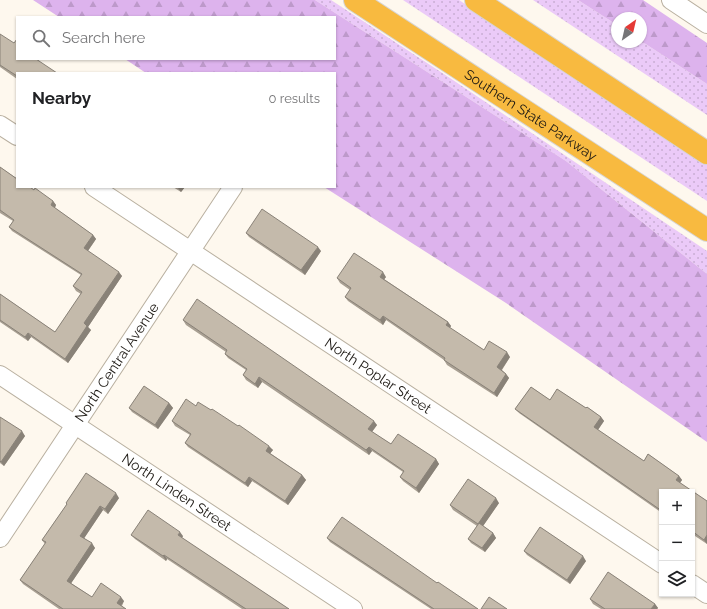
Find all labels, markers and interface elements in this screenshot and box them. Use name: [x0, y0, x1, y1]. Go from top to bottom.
north arrow: [611, 12, 647, 48]
search box: [16, 16, 336, 60]
icon: search: [30, 27, 52, 49]
text: Search here: [62, 29, 145, 47]
street label: Southern State Parkway: [462, 66, 600, 164]
text: Nearby: [32, 88, 91, 108]
text: 0 results: [269, 91, 320, 106]
street label: North Central Avenue: [72, 300, 162, 425]
street label: North Poplar Street: [322, 334, 435, 417]
street label: North Linden Street: [119, 450, 234, 534]
map controls: [659, 489, 695, 597]
button: +: [659, 489, 695, 525]
button: −: [659, 525, 695, 561]
button: layers: [659, 561, 695, 597]

